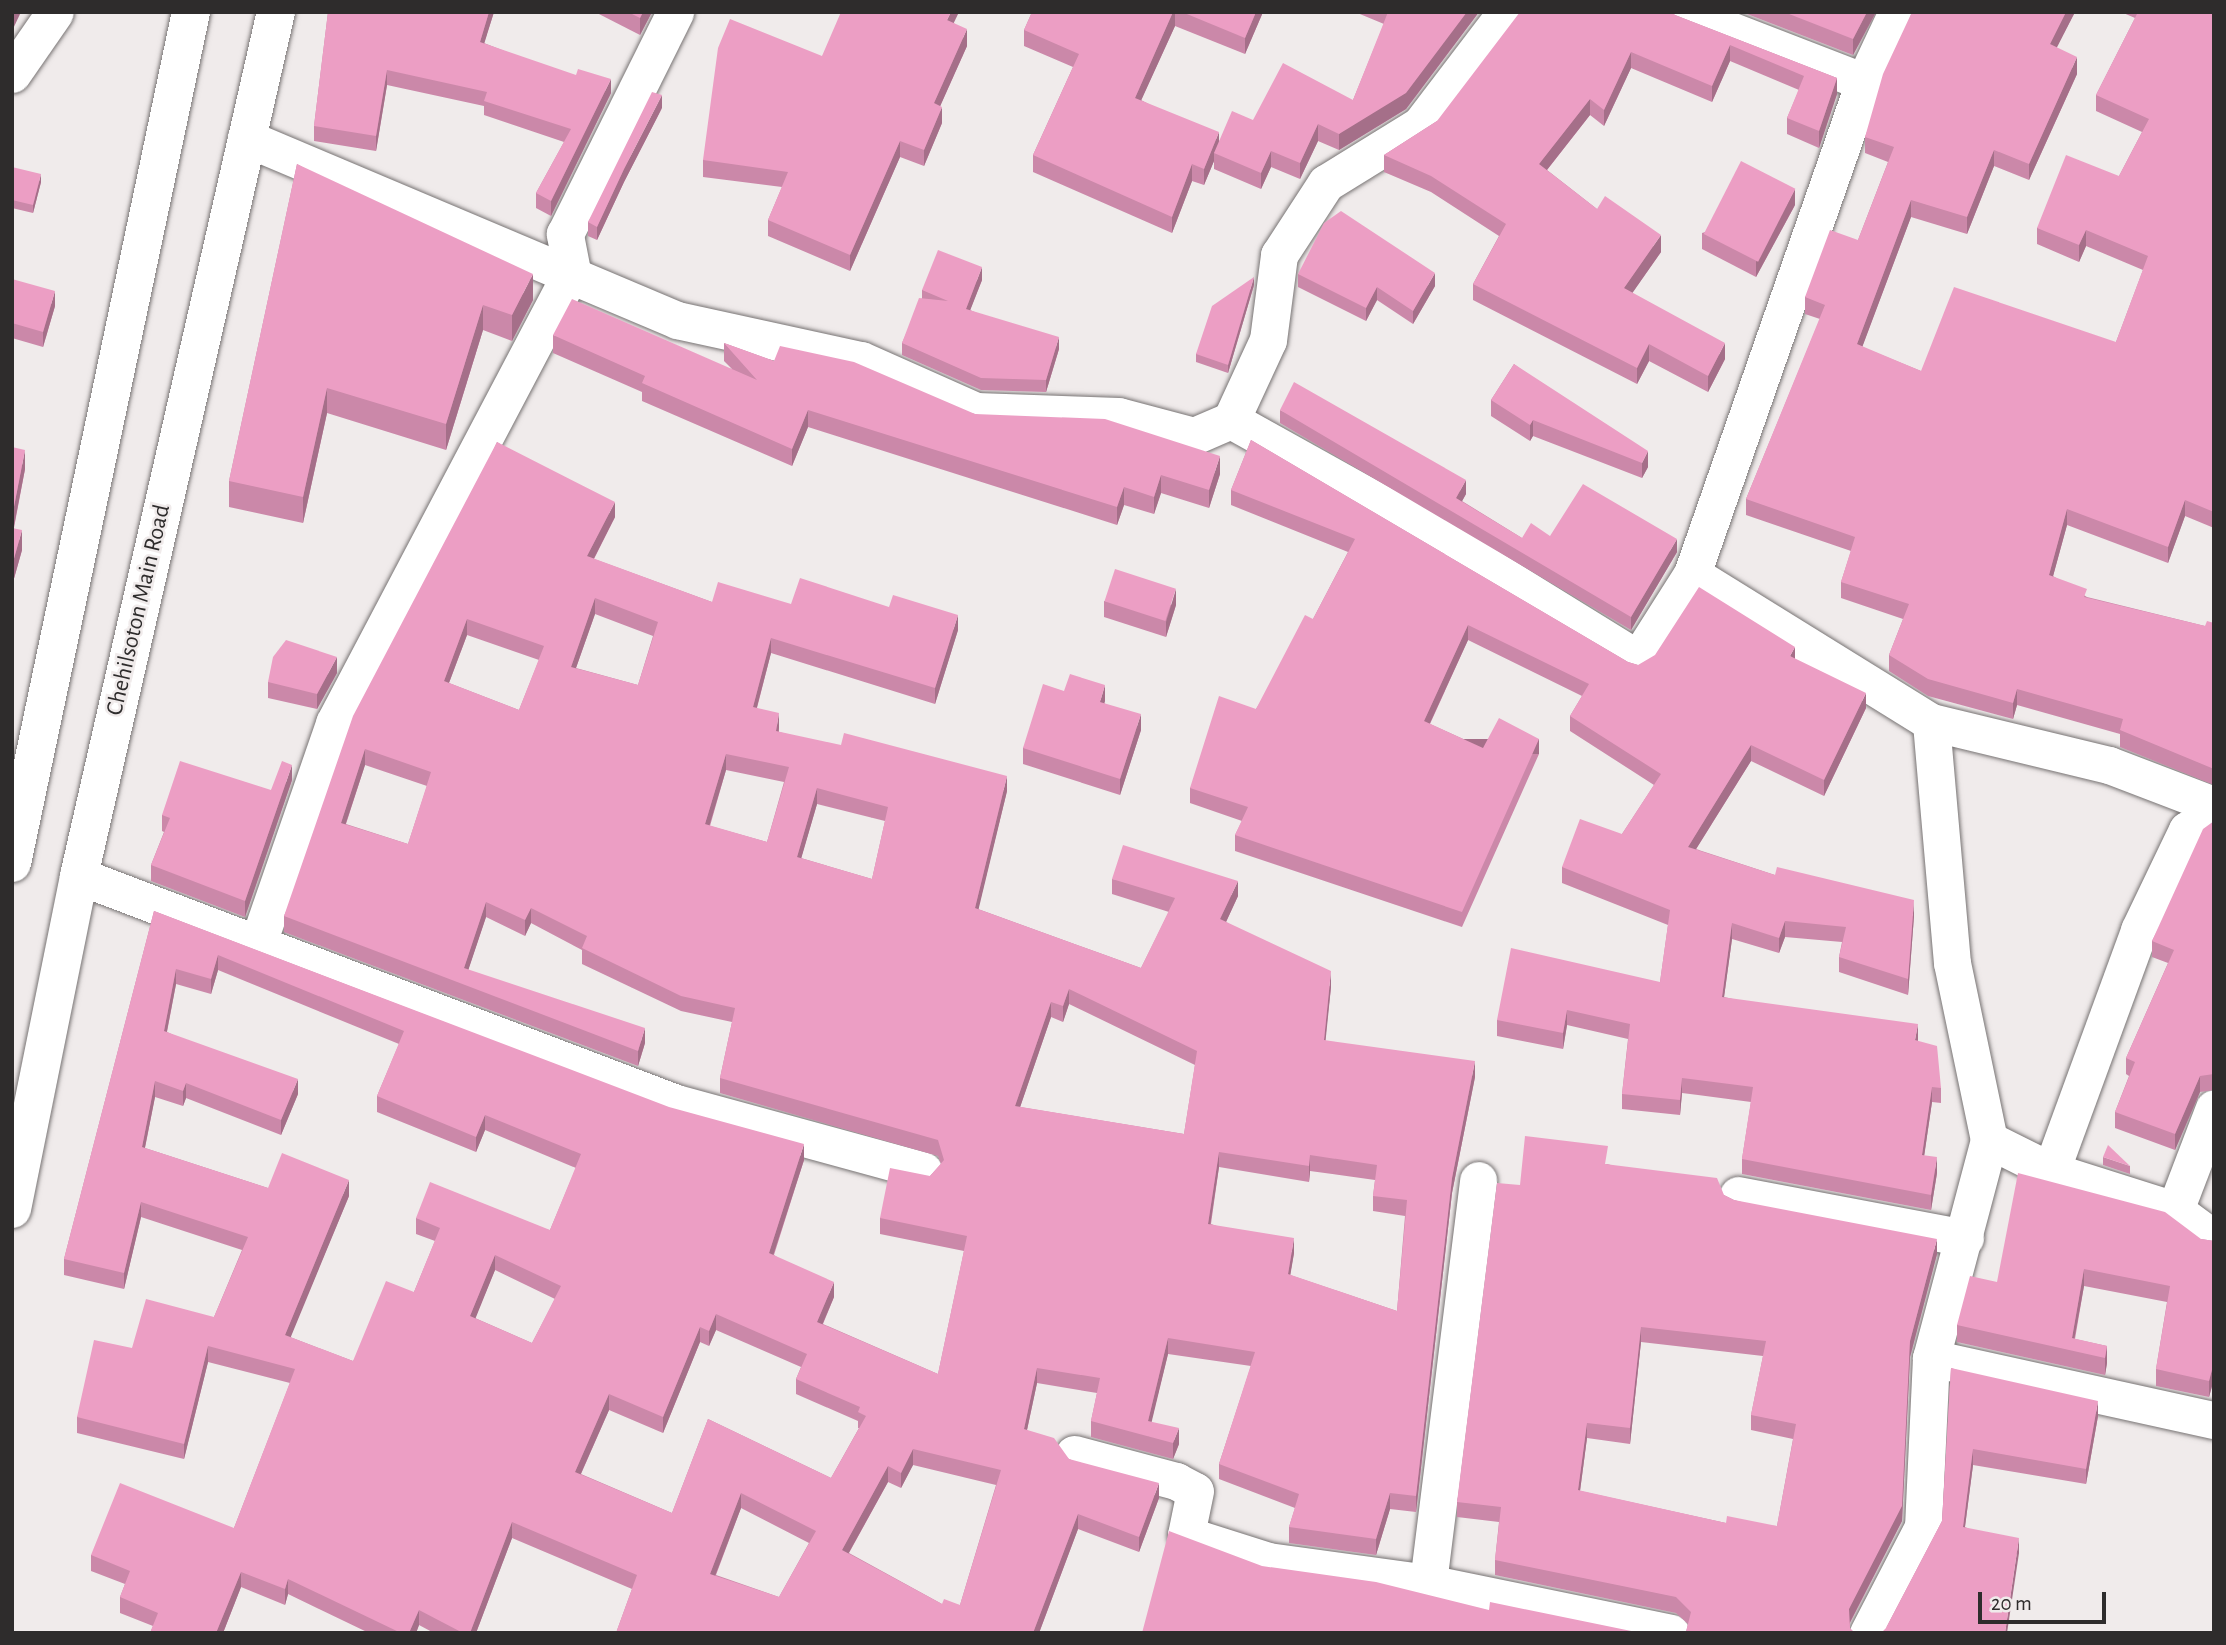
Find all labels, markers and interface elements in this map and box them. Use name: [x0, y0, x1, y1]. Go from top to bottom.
street label: Chehilsoton Main Road: [101, 502, 177, 718]
scale bar: [1981, 1578, 2109, 1622]
text: 20 m: [1991, 1593, 2032, 1614]

